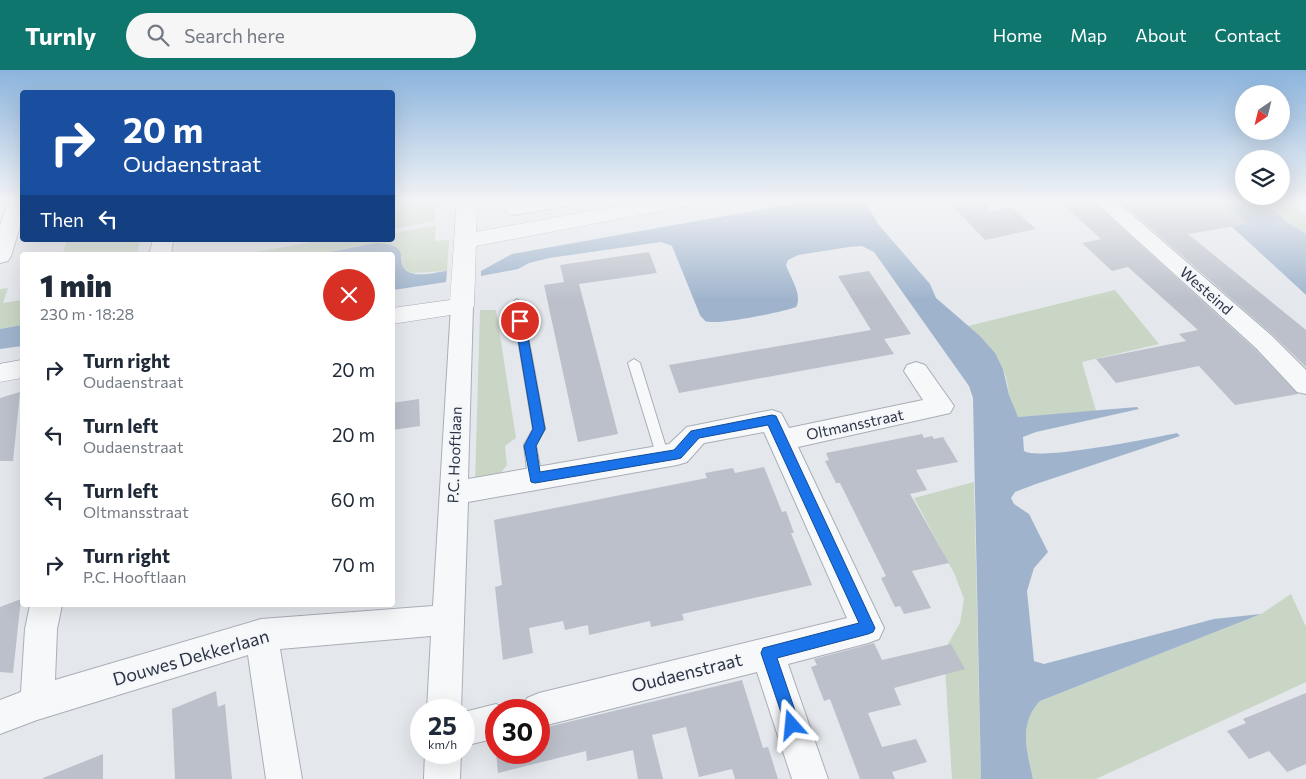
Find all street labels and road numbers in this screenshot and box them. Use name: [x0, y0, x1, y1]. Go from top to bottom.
street label: Westeind: [1177, 262, 1237, 318]
street label: Oltmansstraat: [804, 405, 905, 443]
street label: P.C. Hooftlaan: [443, 406, 465, 504]
street label: Douwes Dekkerlaan: [110, 624, 271, 690]
street label: Oudaenstraat: [629, 648, 744, 696]

